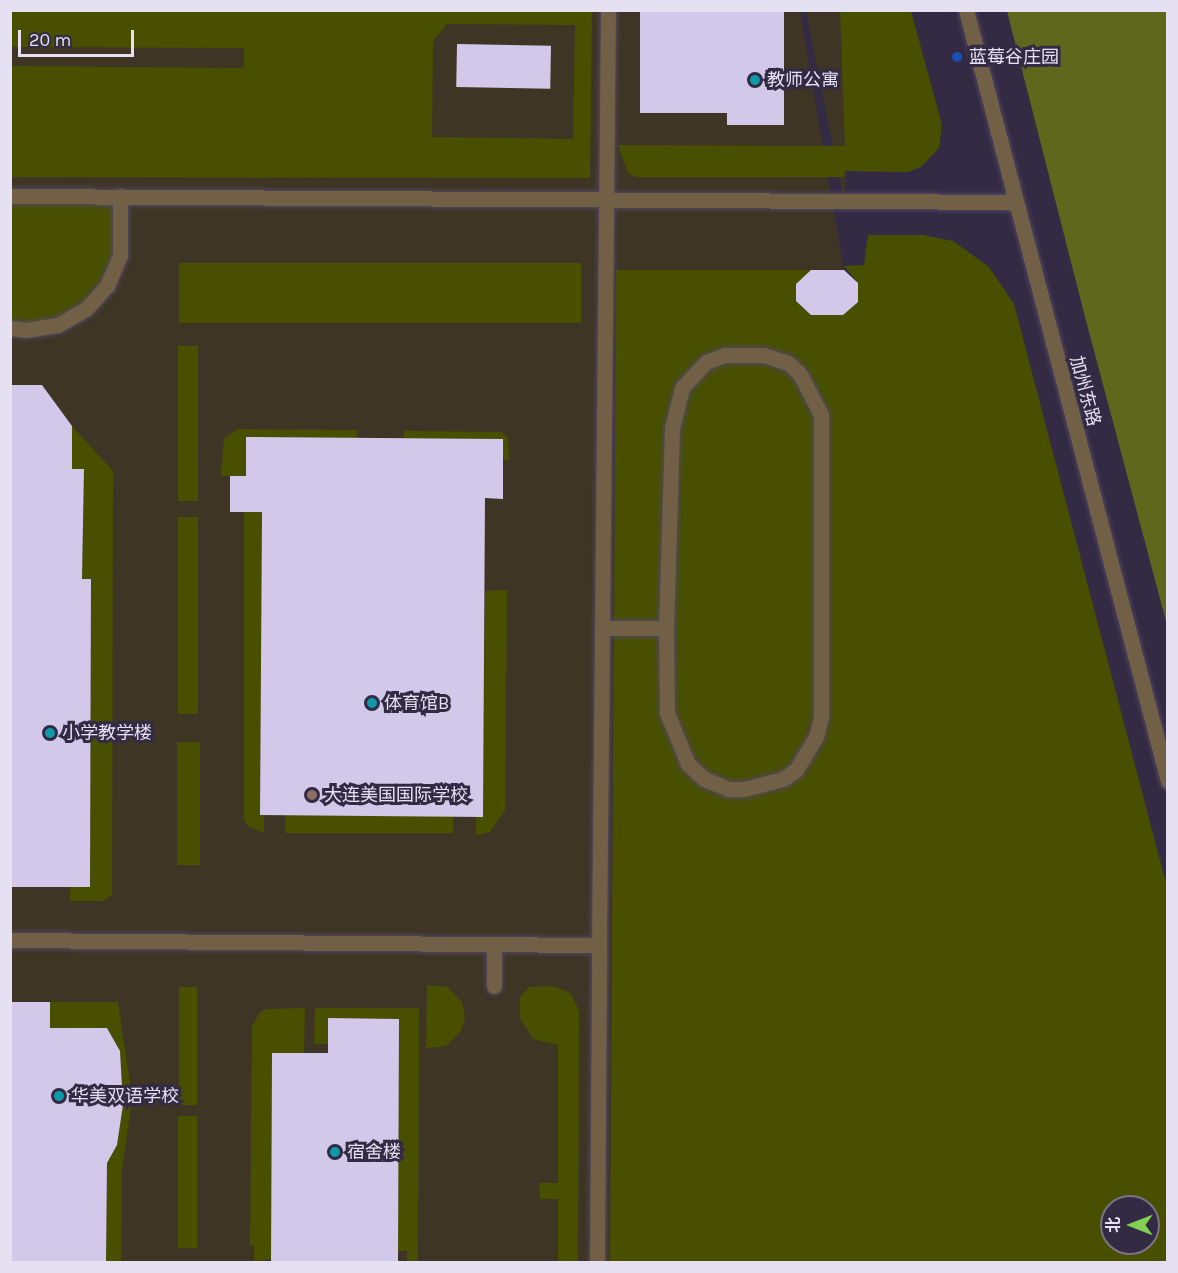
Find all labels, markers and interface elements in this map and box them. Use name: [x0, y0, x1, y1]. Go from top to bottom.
scale bar: [21, 18, 136, 56]
text: 20 m: [29, 29, 71, 51]
place label: 蓝莓谷庄园: [969, 46, 1059, 68]
marker: 蓝莓谷庄园: [950, 50, 964, 64]
place label: 教师公寓: [767, 69, 839, 91]
marker: 教师公寓: [748, 73, 762, 87]
street label: 加州东路: [1065, 353, 1105, 429]
place label: 体育馆B: [384, 692, 449, 714]
marker: 体育馆B: [365, 696, 379, 710]
place label: 小学教学楼: [62, 722, 152, 744]
marker: 小学教学楼: [43, 726, 57, 740]
place label: 大连美国国际学校: [324, 784, 468, 806]
marker: 大连美国国际学校: [305, 788, 319, 802]
place label: 华美双语学校: [71, 1085, 179, 1107]
marker: 华美双语学校: [52, 1089, 66, 1103]
place label: 宿舍楼: [347, 1141, 401, 1163]
marker: 宿舍楼: [328, 1145, 342, 1159]
north arrow: [1100, 1195, 1160, 1255]
text: 北: [1104, 1217, 1123, 1233]

